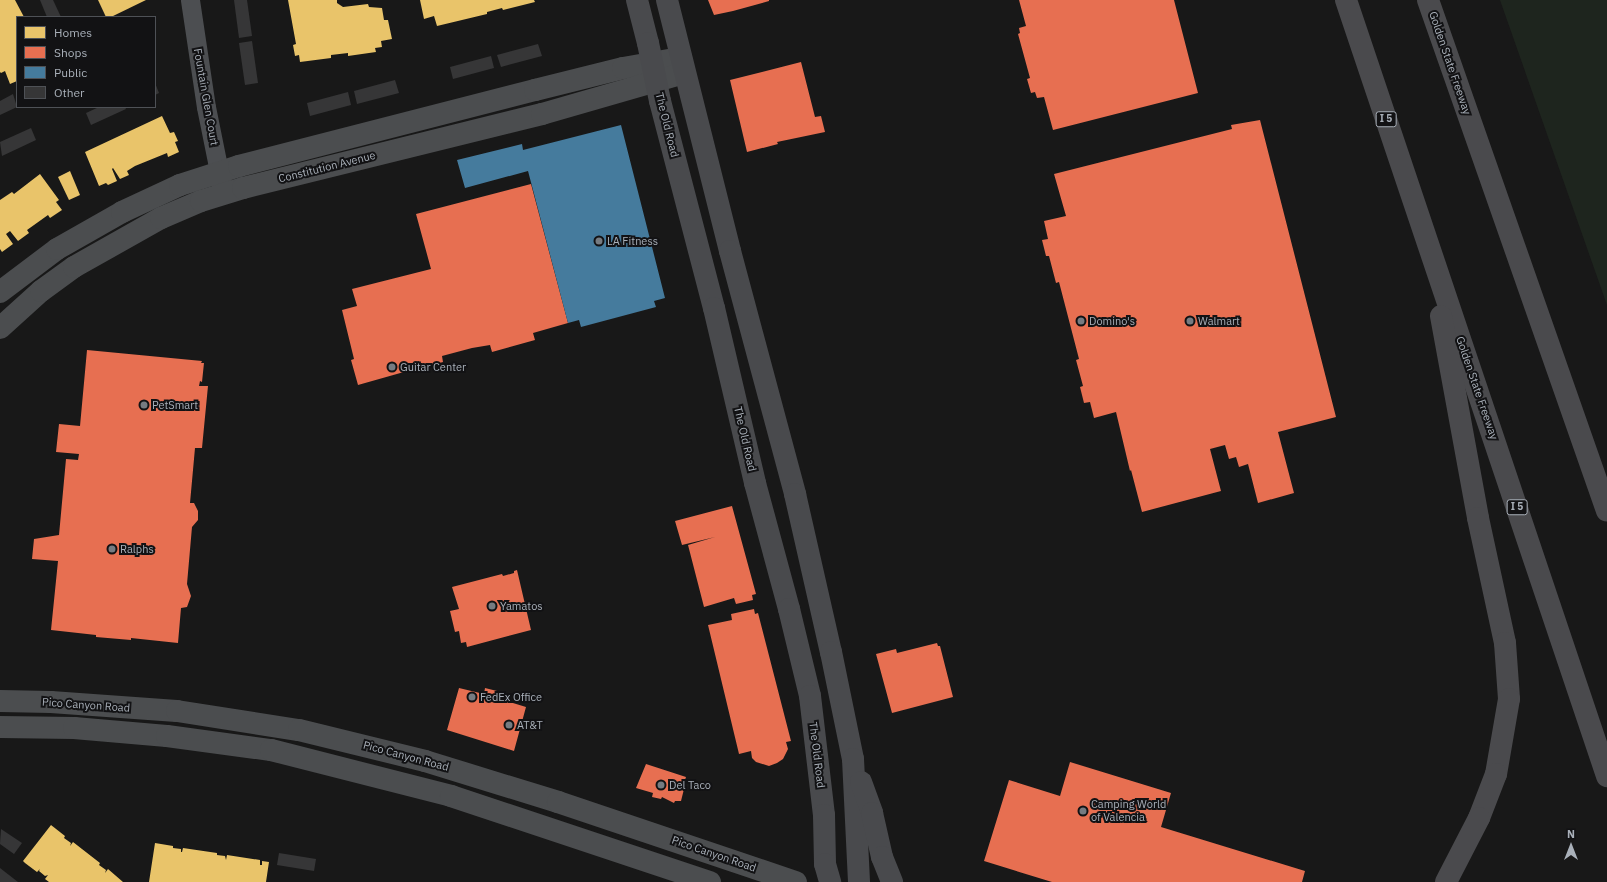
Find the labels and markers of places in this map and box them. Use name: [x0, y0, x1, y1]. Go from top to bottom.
place label: LA Fitness: [607, 234, 658, 248]
marker: LA Fitness: [594, 236, 604, 246]
place label: Domino's: [1089, 314, 1135, 328]
place label: Walmart: [1198, 314, 1240, 328]
marker: Domino's: [1076, 316, 1086, 326]
marker: Walmart: [1185, 316, 1195, 326]
place label: Guitar Center: [400, 360, 466, 374]
marker: Guitar Center: [387, 362, 397, 372]
place label: PetSmart: [152, 398, 198, 412]
marker: PetSmart: [139, 400, 149, 410]
place label: Ralphs: [120, 542, 154, 556]
marker: Ralphs: [107, 544, 117, 554]
place label: Yamatos: [500, 599, 543, 613]
marker: Yamatos: [487, 601, 497, 611]
place label: FedEx Office: [480, 690, 542, 704]
marker: FedEx Office: [467, 692, 477, 702]
place label: AT&T: [517, 718, 543, 732]
marker: AT&T: [504, 720, 514, 730]
place label: Del Taco: [669, 778, 711, 792]
marker: Del Taco: [656, 780, 666, 790]
place label: Camping World of Valencia: [1091, 798, 1166, 824]
marker: Camping World of Valencia: [1078, 806, 1088, 816]

